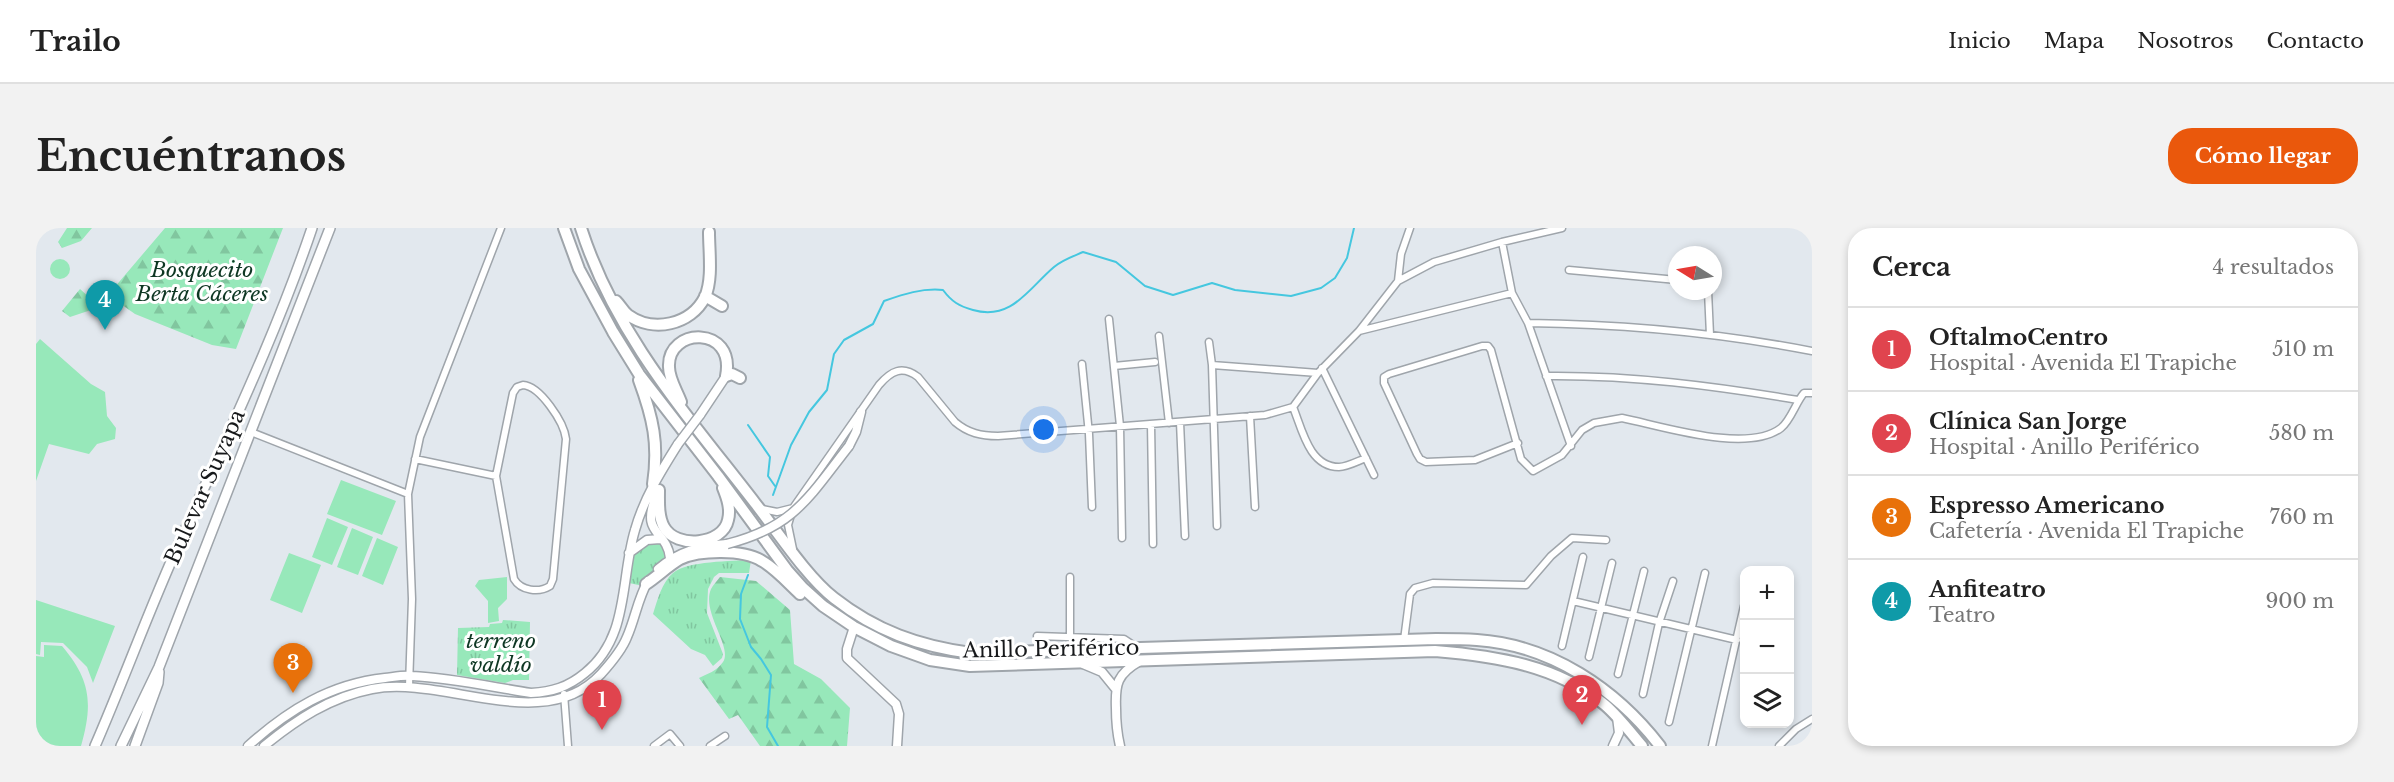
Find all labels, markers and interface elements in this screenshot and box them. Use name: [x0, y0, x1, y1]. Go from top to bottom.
text: Trailo: [30, 24, 121, 59]
text: Inicio: [1948, 28, 2011, 54]
text: Mapa: [2044, 28, 2104, 54]
text: Nosotros: [2137, 28, 2233, 54]
text: Contacto: [2266, 28, 2364, 54]
button: Cómo llegar: [2168, 128, 2358, 184]
text: Encuéntranos: [36, 130, 346, 182]
north arrow: [1668, 246, 1722, 300]
text: Cerca: [1872, 251, 1951, 283]
text: 4 resultados: [2213, 255, 2334, 279]
park label: Bosquecito Berta Cáceres: [135, 257, 268, 307]
pin: 4: [86, 280, 124, 330]
text: OftalmoCentro: [1929, 324, 2108, 351]
text: 1: [1887, 337, 1896, 361]
text: 510 m: [2272, 337, 2334, 361]
text: Hospital · Avenida El Trapiche: [1929, 351, 2237, 375]
street label: Bulevar Suyapa: [159, 405, 251, 568]
text: Clínica San Jorge: [1929, 408, 2127, 435]
your location: [1029, 415, 1058, 444]
text: 2: [1885, 421, 1898, 445]
text: 580 m: [2269, 421, 2334, 445]
text: Hospital · Anillo Periférico: [1929, 435, 2200, 459]
text: Espresso Americano: [1929, 492, 2165, 519]
text: 3: [1885, 505, 1898, 529]
text: 760 m: [2270, 505, 2334, 529]
text: Cafetería · Avenida El Trapiche: [1929, 519, 2244, 543]
map controls: [1740, 566, 1794, 728]
button: +: [1740, 566, 1794, 620]
text: Anfiteatro: [1929, 576, 2046, 603]
text: 4: [1885, 589, 1898, 613]
text: 900 m: [2265, 589, 2334, 613]
text: Teatro: [1929, 603, 1995, 627]
button: −: [1740, 620, 1794, 674]
park label: terreno valdío: [466, 628, 536, 678]
street label: Anillo Periférico: [961, 634, 1140, 664]
pin: 3: [274, 644, 312, 693]
button: layers: [1740, 674, 1794, 728]
pin: 2: [1562, 676, 1602, 725]
pin: 1: [582, 680, 622, 730]

